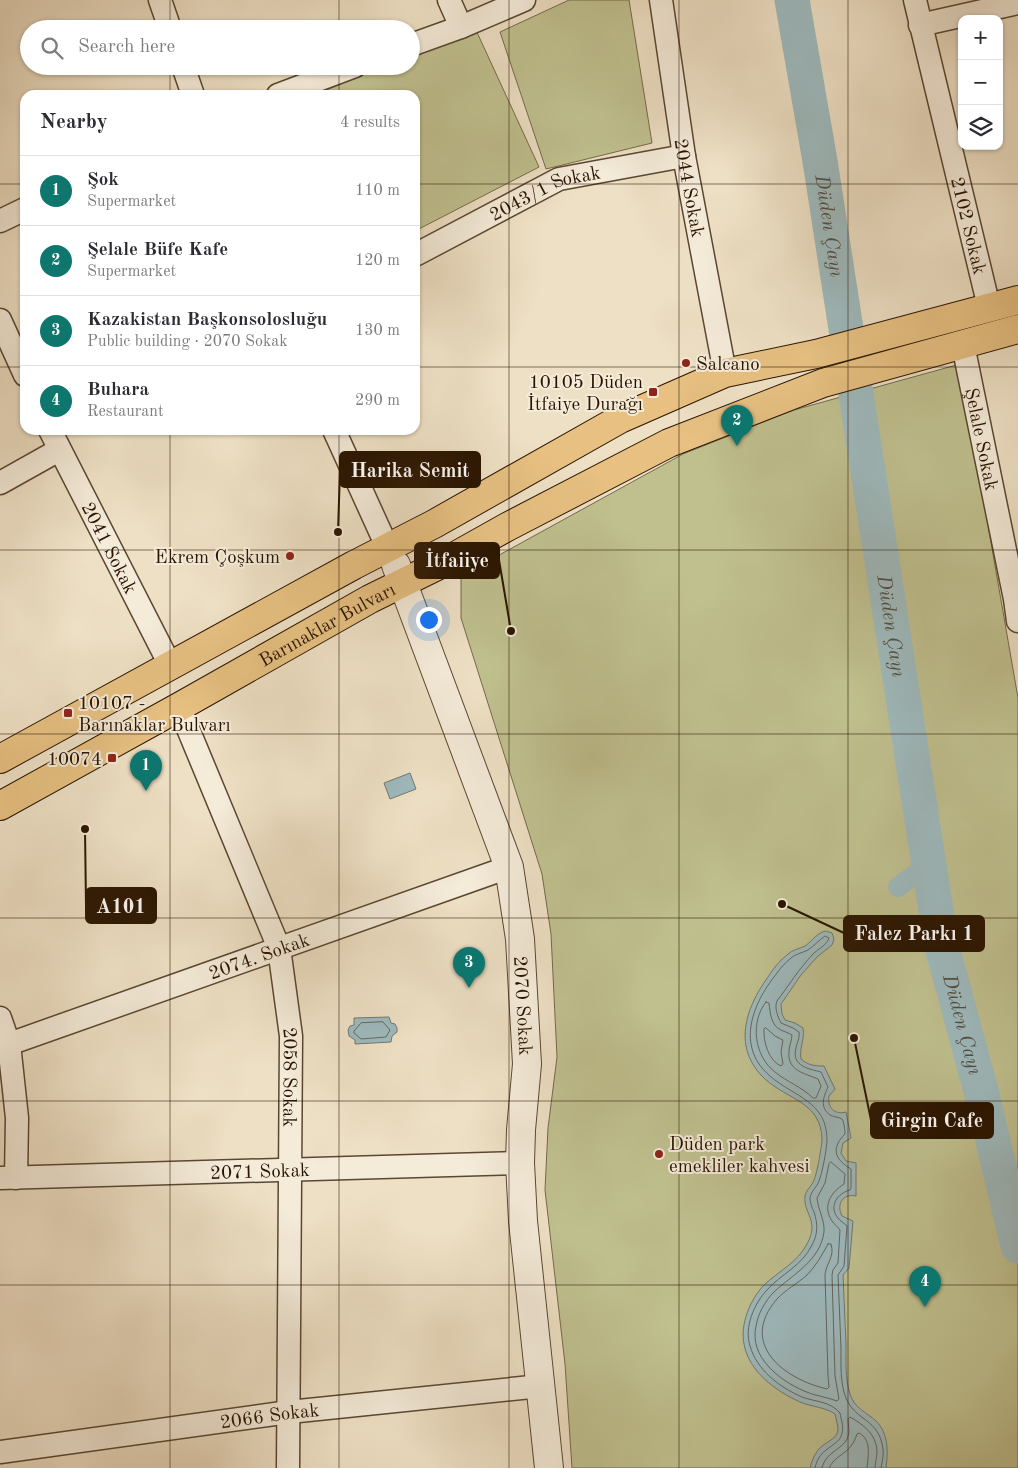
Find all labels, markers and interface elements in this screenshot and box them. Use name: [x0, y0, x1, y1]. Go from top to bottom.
map controls: [958, 15, 1003, 150]
button: +: [958, 15, 1003, 60]
search box: [20, 20, 420, 75]
icon: search: [38, 34, 66, 62]
text: Search here: [78, 38, 175, 57]
button: −: [958, 60, 1003, 105]
button: layers: [958, 105, 1003, 150]
text: Nearby: [40, 112, 108, 133]
text: 4 results: [340, 115, 400, 131]
street label: 2044 Sokak: [670, 138, 706, 239]
street label: 2043/1 Sokak: [487, 165, 602, 226]
text: Şok: [87, 171, 119, 190]
water label: Düden Çayı: [810, 173, 846, 279]
street label: 2102 Sokak: [946, 175, 988, 277]
text: 1: [51, 183, 61, 199]
text: 110 m: [355, 183, 400, 199]
text: Supermarket: [87, 194, 176, 210]
text: Şelale Büfe Kafe: [87, 241, 228, 260]
text: 2: [51, 253, 61, 269]
text: 120 m: [355, 253, 400, 269]
text: Supermarket: [87, 264, 176, 280]
text: Kazakistan Başkonsolosluğu: [87, 311, 327, 330]
text: 3: [51, 323, 61, 339]
text: 130 m: [355, 323, 400, 339]
text: Public building · 2070 Sokak: [87, 334, 287, 350]
place label: Salcano: [696, 356, 760, 375]
marker: Salcano: [680, 357, 692, 369]
place label: 10105 Düden İtfaiye Durağı: [527, 374, 643, 415]
text: Buhara: [87, 381, 149, 400]
marker: 10105 Düden İtfaiye Durağı: [647, 386, 659, 398]
street label: Şelale Sokak: [960, 386, 1000, 493]
text: 4: [51, 393, 61, 409]
text: 290 m: [355, 393, 400, 409]
text: Restaurant: [87, 404, 164, 420]
pin: 2: [721, 405, 753, 446]
callout: Harika Semit: [340, 452, 480, 487]
text: Harika Semit: [350, 462, 470, 482]
street label: 2041 Sokak: [77, 500, 139, 598]
callout: İtfaiiye: [415, 543, 499, 578]
text: İtfaiiye: [425, 548, 489, 572]
place label: Ekrem Çoşkum: [155, 549, 280, 568]
marker: Ekrem Çoşkum: [284, 550, 296, 562]
water label: Düden Çayı: [872, 573, 908, 679]
street label: Barınaklar Bulvarı: [257, 581, 399, 672]
your location: [416, 607, 442, 633]
place label: 10107 - Barınaklar Bulvarı: [78, 695, 231, 736]
marker: 10107 - Barınaklar Bulvarı: [62, 707, 74, 719]
pin: 1: [130, 750, 162, 791]
place label: 10074: [47, 751, 102, 770]
marker: 10074: [106, 752, 118, 764]
callout: A101: [86, 888, 156, 923]
text: A101: [96, 898, 146, 918]
callout: Falez Parkı 1: [844, 916, 984, 951]
text: Falez Parkı 1: [854, 925, 974, 945]
street label: 2074. Sokak: [207, 931, 312, 984]
pin: 3: [453, 947, 485, 988]
street label: 2070 Sokak: [509, 955, 534, 1056]
water label: Düden Çayı: [938, 971, 984, 1078]
street label: 2058 Sokak: [278, 1026, 298, 1127]
callout: Girgin Cafe: [871, 1103, 993, 1138]
text: Girgin Cafe: [881, 1112, 983, 1132]
place label: Düden park emekliler kahvesi: [669, 1136, 810, 1177]
marker: Düden park emekliler kahvesi: [653, 1148, 665, 1160]
street label: 2071 Sokak: [210, 1162, 310, 1184]
pin: 4: [909, 1266, 941, 1307]
street label: 2066 Sokak: [219, 1402, 320, 1433]

